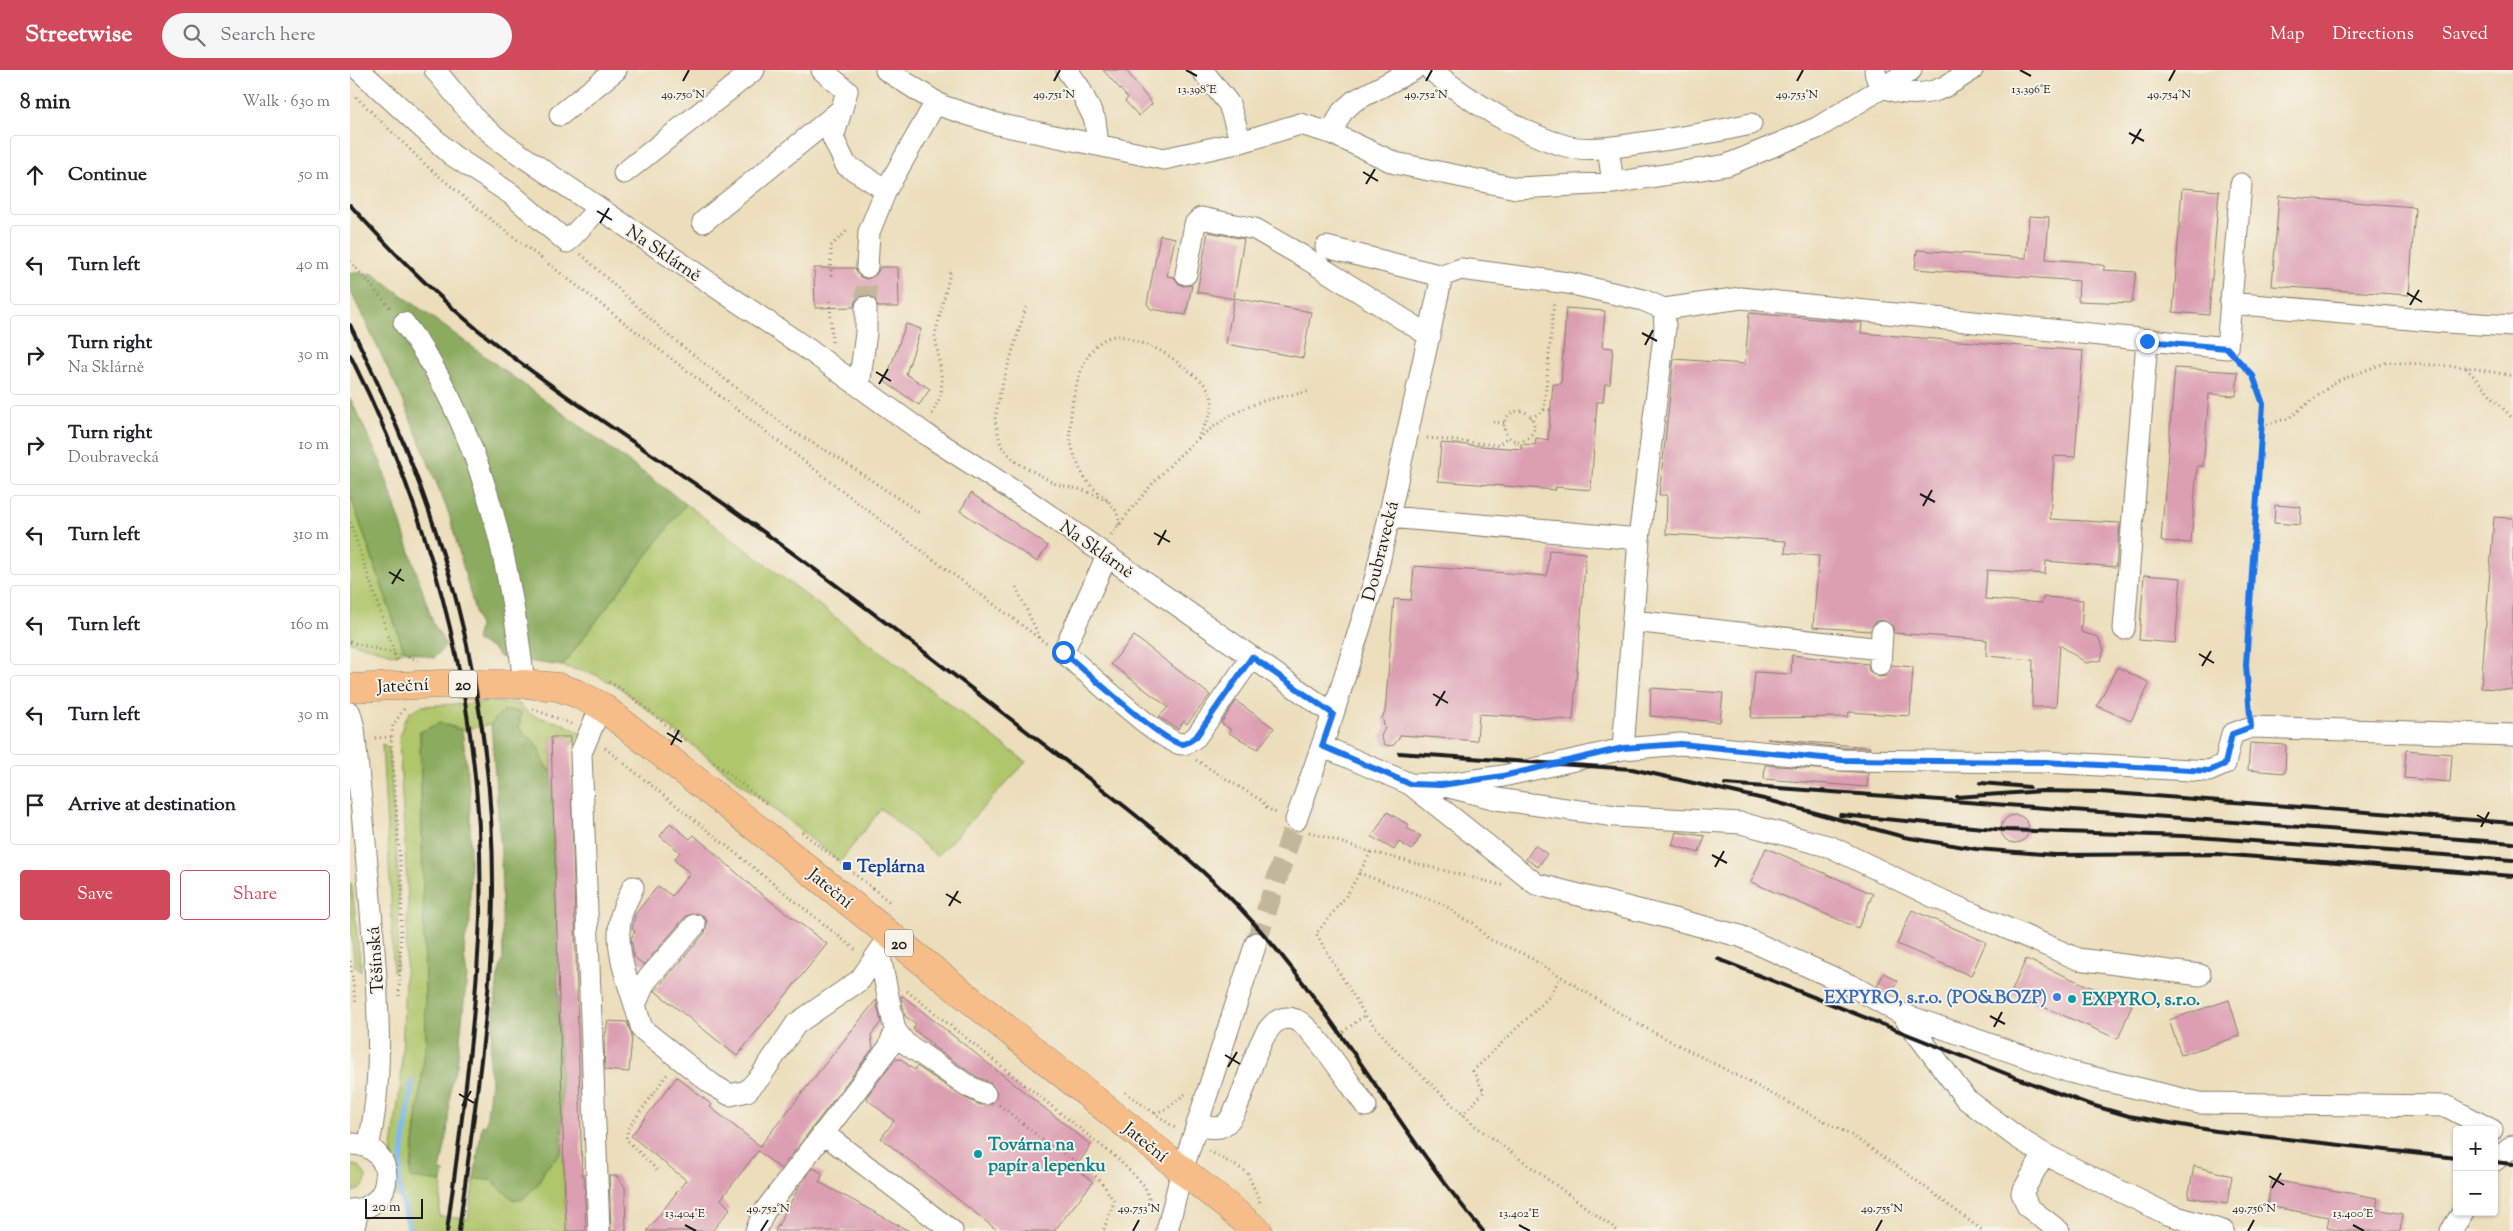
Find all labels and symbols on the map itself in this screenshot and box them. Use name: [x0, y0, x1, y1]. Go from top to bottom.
text: 13.398°E: [1178, 81, 1217, 99]
text: 13.396°E: [2012, 81, 2051, 99]
text: 49.750°N: [661, 86, 705, 104]
text: 49.751°N: [1033, 86, 1075, 104]
text: 49.752°N: [1405, 86, 1448, 104]
text: 49.753°N: [1776, 86, 1819, 104]
text: 49.754°N: [2147, 86, 2191, 104]
street label: Na Sklárně: [620, 220, 706, 289]
route end: [2136, 330, 2159, 353]
street label: Doubravecká: [1357, 499, 1407, 604]
street label: Na Sklárně: [1053, 515, 1138, 586]
route start: [1052, 641, 1075, 664]
road number: 20: [449, 670, 477, 698]
street label: Jateční: [376, 673, 430, 701]
place label: Teplárna: [857, 855, 926, 881]
marker: Teplárna: [841, 860, 853, 872]
street label: Jateční: [801, 863, 858, 916]
street label: Těšínská: [362, 925, 392, 994]
road number: 20: [885, 930, 913, 956]
place label: EXPYRO, s.r.o. (PO&BOZP): [1824, 986, 2047, 1012]
place label: EXPYRO, s.r.o.: [2082, 988, 2200, 1014]
marker: EXPYRO, s.r.o. (PO&BOZP): [2051, 991, 2063, 1003]
marker: EXPYRO, s.r.o.: [2066, 993, 2078, 1005]
street label: Jateční: [1116, 1117, 1173, 1170]
place label: Továrna na papír a lepenku: [988, 1133, 1106, 1180]
marker: Továrna na papír a lepenku: [972, 1148, 984, 1160]
scale bar: [365, 1196, 422, 1219]
text: 49.752°N: [747, 1200, 790, 1218]
text: 49.753°N: [1118, 1200, 1161, 1218]
text: 49.755°N: [1861, 1200, 1903, 1218]
text: 49.756°N: [2232, 1200, 2276, 1218]
text: 13.404°E: [665, 1205, 706, 1223]
text: 13.402°E: [1499, 1205, 1540, 1223]
text: 13.400°E: [2333, 1205, 2374, 1223]

